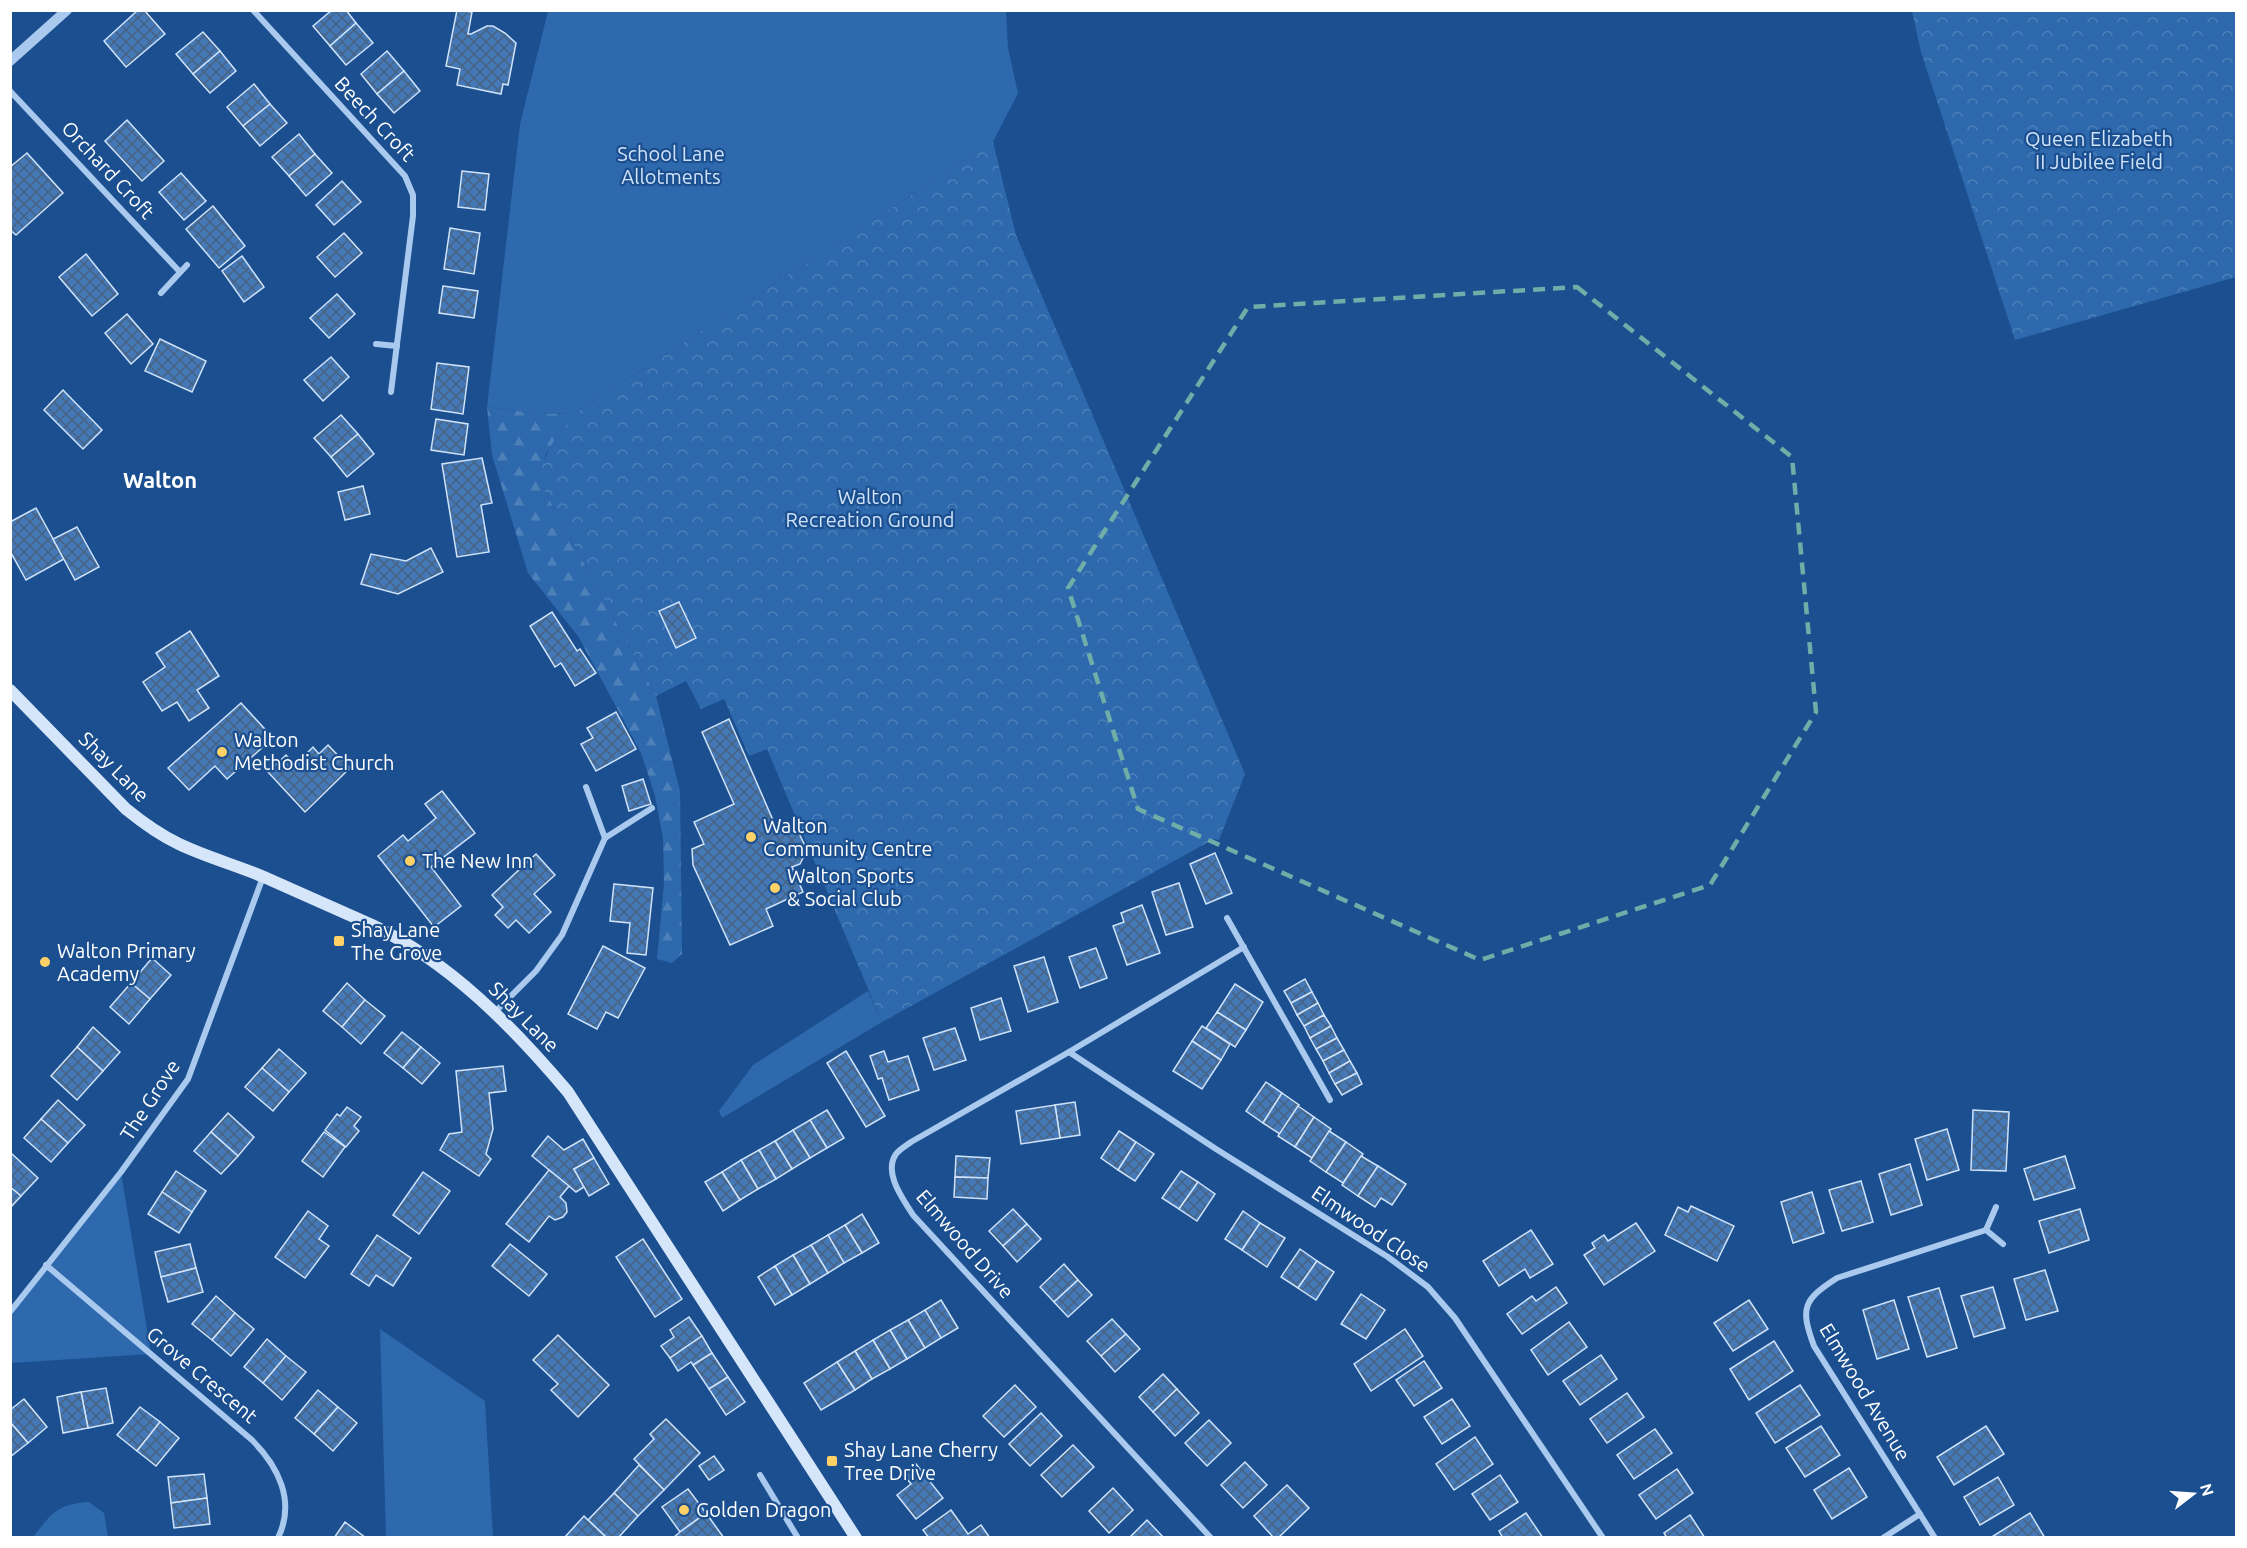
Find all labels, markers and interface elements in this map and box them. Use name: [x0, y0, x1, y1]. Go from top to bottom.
street label: Beech Croft: [330, 72, 420, 166]
street label: Orchard Croft: [57, 116, 159, 223]
park label: Queen Elizabeth II Jubilee Field: [2025, 127, 2173, 173]
park label: School Lane Allotments: [617, 142, 725, 188]
district label: Walton: [123, 467, 197, 492]
park label: Walton Recreation Ground: [785, 485, 955, 531]
street label: Shay Lane: [75, 727, 154, 806]
place label: Walton Methodist Church: [234, 728, 394, 774]
marker: Walton Methodist Church: [215, 745, 229, 759]
place label: Walton Community Centre: [763, 814, 932, 860]
marker: Walton Community Centre: [744, 830, 758, 844]
place label: The New Inn: [422, 849, 534, 872]
marker: The New Inn: [403, 854, 417, 868]
place label: Walton Sports & Social Club: [787, 864, 914, 910]
marker: Walton Sports & Social Club: [768, 881, 782, 895]
place label: Shay Lane The Grove: [351, 918, 442, 964]
marker: Shay Lane The Grove: [332, 934, 346, 948]
place label: Walton Primary Academy: [57, 939, 196, 985]
marker: Walton Primary Academy: [38, 955, 52, 969]
street label: Shay Lane: [485, 977, 564, 1056]
street label: The Grove: [115, 1055, 184, 1144]
street label: Elmwood Close: [1308, 1181, 1435, 1277]
street label: Elmwood Drive: [912, 1185, 1019, 1303]
street label: Elmwood Avenue: [1815, 1319, 1916, 1465]
street label: Grove Crescent: [142, 1322, 262, 1428]
place label: Shay Lane Cherry Tree Drive: [844, 1438, 998, 1484]
marker: Shay Lane Cherry Tree Drive: [825, 1454, 839, 1468]
north arrow: [2163, 1464, 2223, 1524]
text: N: [2197, 1481, 2218, 1498]
place label: Golden Dragon: [696, 1498, 832, 1521]
marker: Golden Dragon: [677, 1503, 691, 1517]

